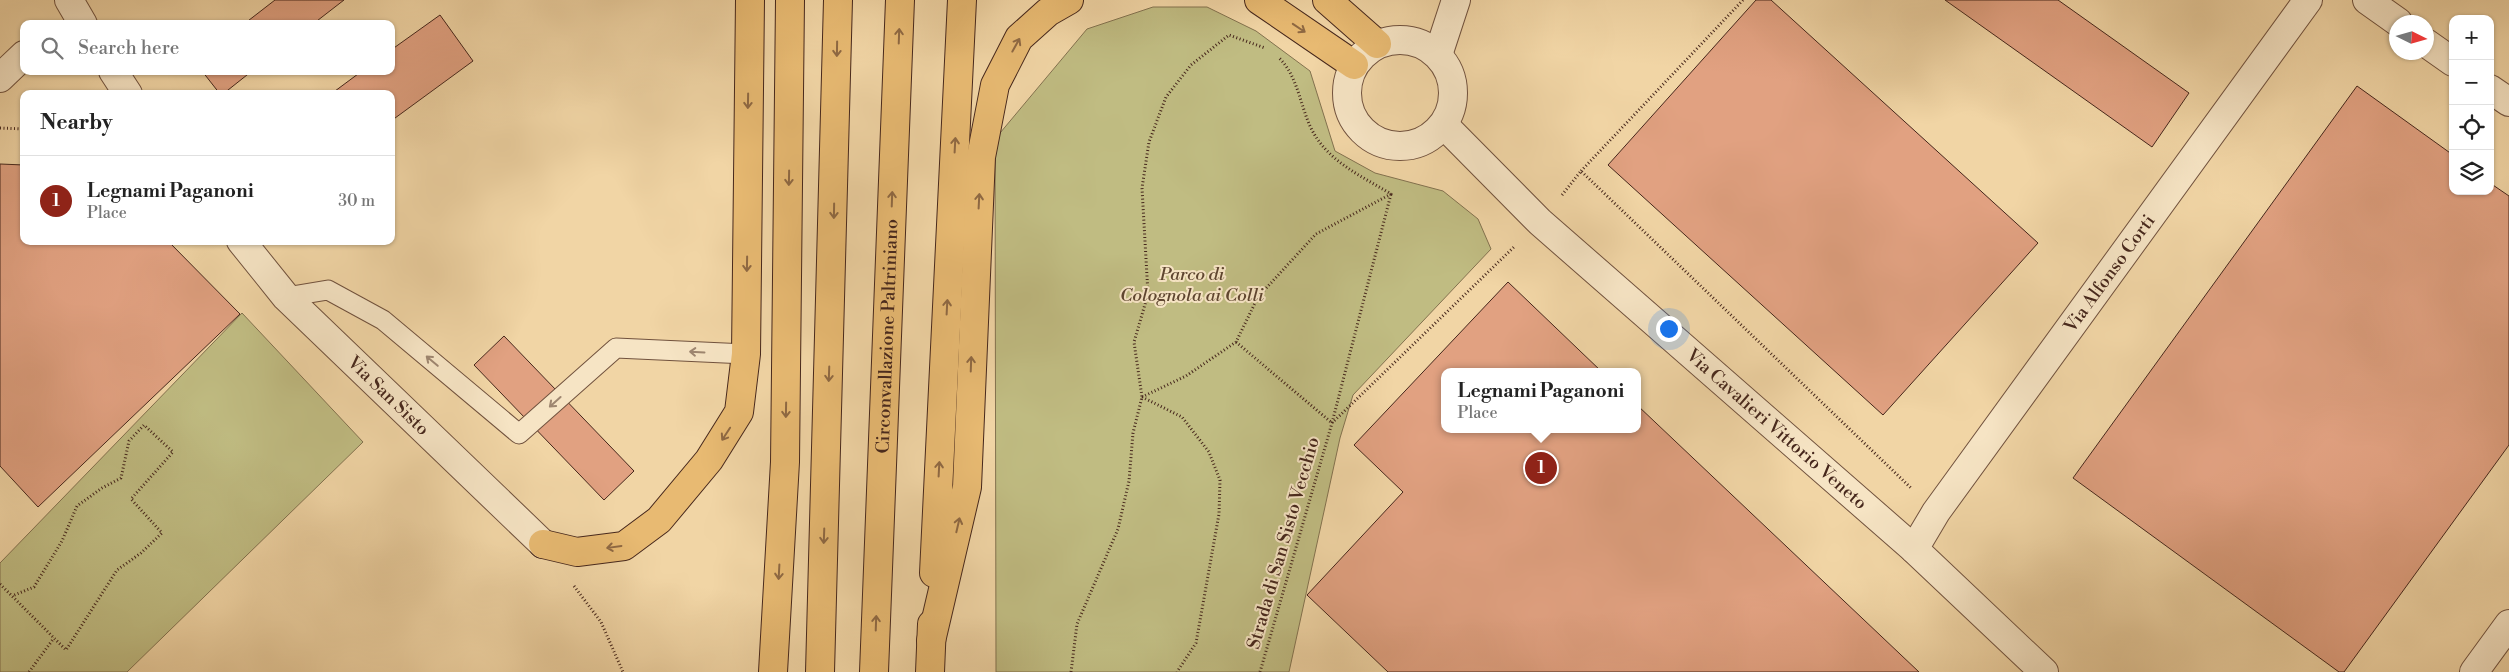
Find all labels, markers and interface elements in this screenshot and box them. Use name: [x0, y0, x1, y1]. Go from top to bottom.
north arrow: [2389, 15, 2434, 60]
map controls: [2449, 15, 2494, 195]
button: +: [2449, 15, 2494, 60]
search box: [20, 20, 395, 75]
one-way arrow: [1292, 23, 1306, 33]
one-way arrow: [894, 28, 903, 44]
icon: search: [38, 34, 66, 62]
text: Search here: [78, 36, 179, 60]
one-way arrow: [1011, 38, 1021, 53]
one-way arrow: [832, 40, 842, 56]
button: −: [2449, 60, 2494, 105]
one-way arrow: [743, 92, 753, 109]
button: locate: [2449, 105, 2494, 150]
text: Nearby: [40, 110, 113, 136]
one-way arrow: [950, 137, 959, 153]
button: layers: [2449, 150, 2494, 195]
one-way arrow: [784, 169, 794, 185]
text: Legnami Paganoni: [87, 179, 254, 203]
text: 1: [52, 191, 60, 211]
text: 30 m: [338, 191, 375, 211]
one-way arrow: [888, 191, 897, 207]
one-way arrow: [974, 193, 983, 209]
text: Place: [87, 203, 127, 223]
one-way arrow: [829, 203, 838, 219]
street label: Via Alfonso Corti: [2059, 210, 2160, 338]
street label: Circonvallazione Paltriniano: [871, 219, 904, 454]
one-way arrow: [742, 255, 752, 271]
park label: Parco di Colognola ai Colli: [1120, 263, 1264, 307]
one-way arrow: [942, 299, 952, 316]
your location: [1656, 316, 1682, 342]
street label: Via Cavalieri Vittorio Veneto: [1680, 343, 1872, 515]
one-way arrow: [689, 347, 706, 357]
street label: Via San Sisto: [342, 350, 434, 441]
one-way arrow: [425, 355, 438, 367]
one-way arrow: [967, 356, 976, 372]
one-way arrow: [824, 365, 834, 381]
popup: [1441, 368, 1641, 433]
text: Legnami Paganoni: [1458, 379, 1624, 403]
one-way arrow: [549, 396, 562, 408]
one-way arrow: [781, 402, 790, 418]
text: Place: [1458, 403, 1498, 423]
one-way arrow: [720, 427, 731, 441]
street label: Strada di San Sisto Vecchio: [1242, 434, 1325, 652]
pin: 1: [1525, 449, 1557, 487]
one-way arrow: [935, 462, 944, 478]
one-way arrow: [954, 517, 963, 533]
one-way arrow: [819, 528, 829, 544]
one-way arrow: [606, 542, 622, 552]
one-way arrow: [774, 564, 783, 580]
one-way arrow: [871, 616, 881, 632]

